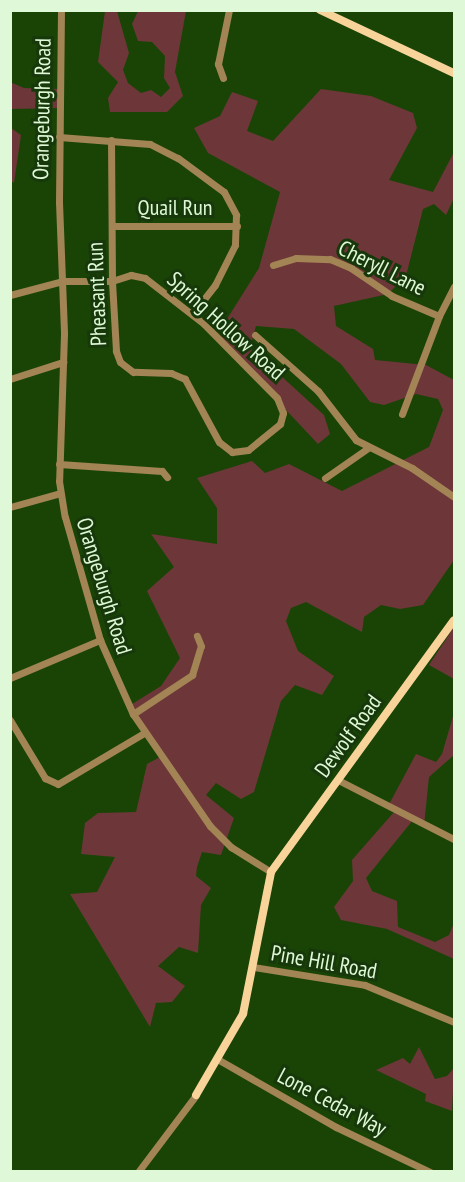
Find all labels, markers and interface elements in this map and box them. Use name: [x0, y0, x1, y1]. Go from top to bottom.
street label: Orangeburgh Road: [28, 38, 56, 180]
street label: Quail Run: [138, 195, 212, 221]
street label: Cheryll Lane: [334, 235, 430, 301]
street label: Pheasant Run: [82, 242, 112, 346]
street label: Spring Hollow Road: [162, 266, 290, 386]
street label: Orangeburgh Road: [71, 514, 137, 658]
street label: Dewolf Road: [309, 690, 387, 782]
street label: Pine Hill Road: [269, 940, 379, 984]
street label: Lone Cedar Way: [273, 1062, 391, 1142]

